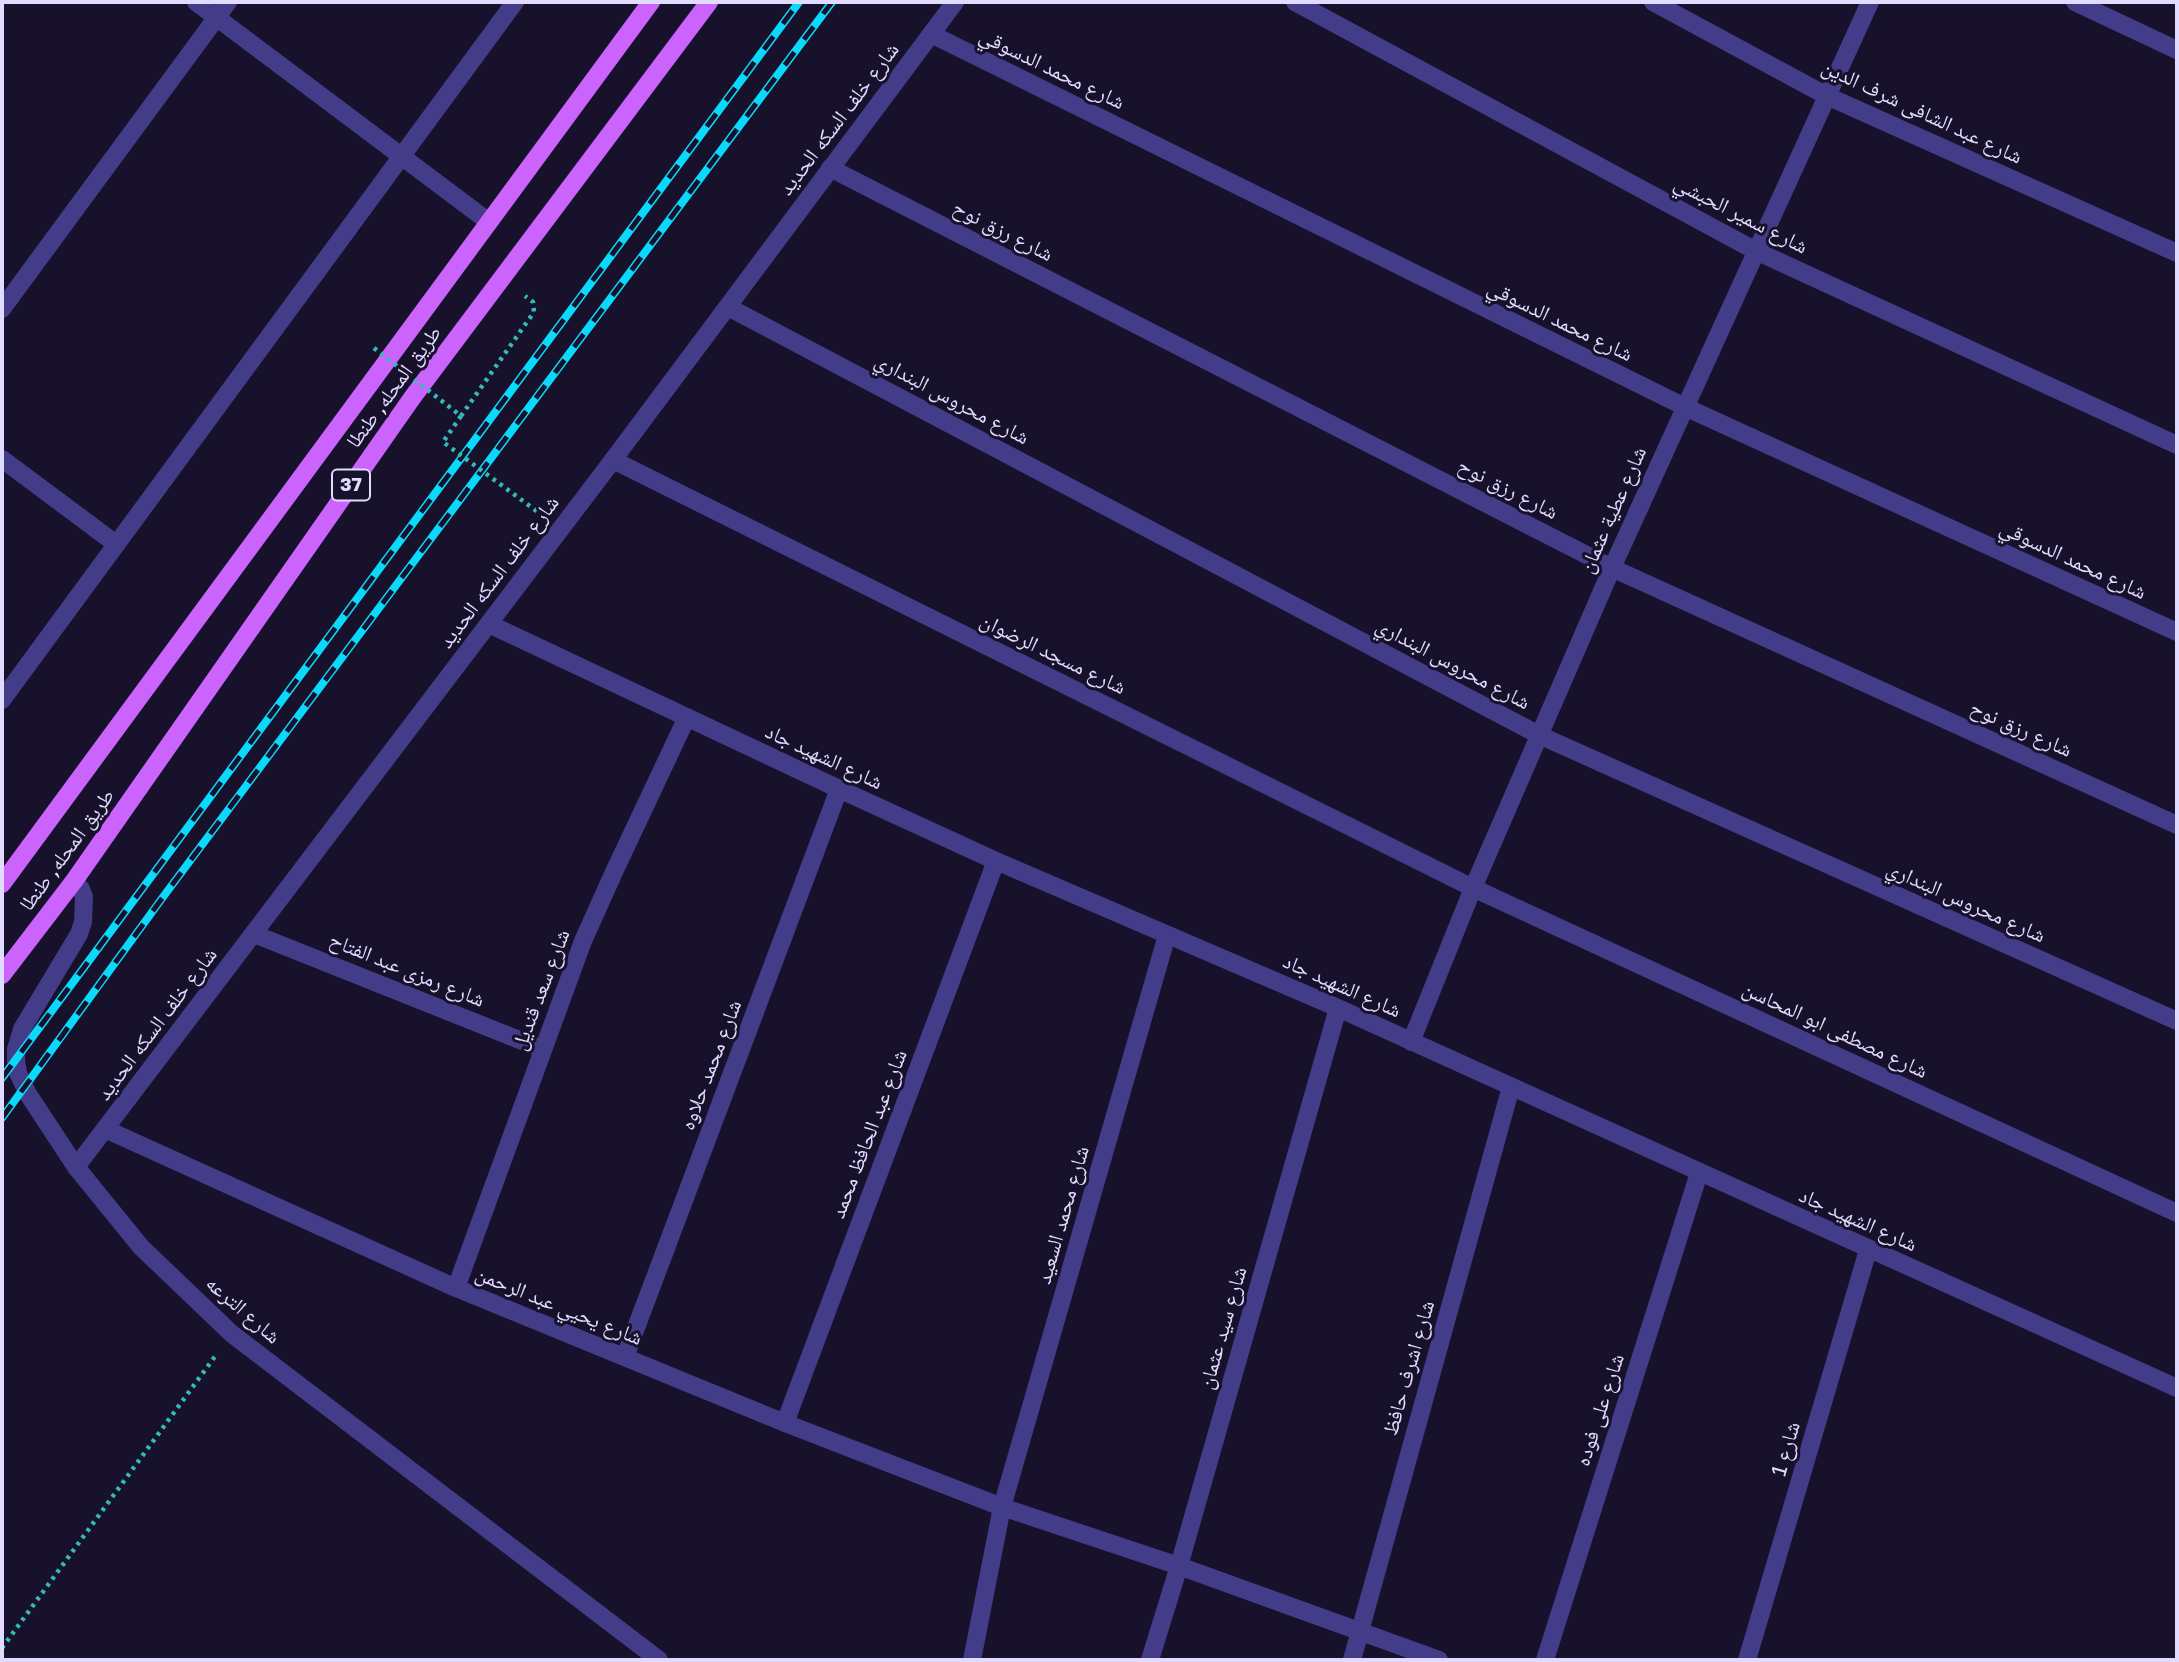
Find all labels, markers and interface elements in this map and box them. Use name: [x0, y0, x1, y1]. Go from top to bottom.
street label: شارع محمد الدسوقي: [975, 23, 1129, 115]
street label: شارع خلف السكه الحديد: [773, 38, 905, 200]
street label: شارع عبد الشافى شرف الدين: [1818, 54, 2026, 170]
street label: شارع سمير الحبشي: [1670, 170, 1812, 260]
street label: شارع رزق نوح: [949, 195, 1057, 267]
street label: شارع محمد الدسوقي: [1483, 275, 1637, 367]
street label: طريق المحله, طنطا: [341, 321, 447, 453]
street label: شارع محروس البنداري: [870, 348, 1034, 450]
street label: شارع عطية عثمان: [1574, 443, 1652, 577]
street label: شارع رزق نوح: [1454, 453, 1562, 525]
road number: 37: [332, 470, 370, 500]
street label: شارع خلف السكه الحديد: [433, 491, 565, 653]
street label: شارع محمد الدسوقي: [1996, 515, 2150, 605]
street label: شارع مسجد الرضوان: [976, 608, 1130, 700]
street label: شارع محروس البنداري: [1371, 613, 1535, 715]
street label: شارع رزق نوح: [1966, 695, 2076, 763]
street label: شارع الشهيد جاد: [761, 719, 887, 795]
street label: طريق المحله, طنطا: [14, 784, 120, 916]
street label: شارع محروس البنداري: [1883, 856, 2049, 948]
street label: شارع سعد قنديل: [506, 926, 576, 1054]
street label: شارع رمزى عبد الفتاح: [326, 927, 488, 1013]
street label: شارع خلف السكه الحديد: [91, 943, 223, 1105]
street label: شارع الشهيد جاد: [1279, 949, 1405, 1023]
street label: شارع مصطفى ابو المحاسن: [1738, 976, 1932, 1084]
street label: شارع محمد حلاوه: [675, 996, 747, 1134]
street label: شارع عبد الحافظ محمد: [825, 1046, 913, 1222]
street label: شارع محمد السعيد: [1031, 1143, 1095, 1287]
street label: شارع الشهيد جاد: [1795, 1183, 1921, 1257]
street label: شارع يحيي عبد الرحمن: [472, 1261, 646, 1351]
street label: شارع سيد عثمان: [1193, 1264, 1253, 1392]
street label: شارع الترعه: [200, 1271, 286, 1349]
street label: شارع اشرف حافظ: [1378, 1298, 1440, 1438]
street label: شارع على فوده: [1570, 1351, 1630, 1469]
street label: شارع 1: [1766, 1419, 1806, 1479]

